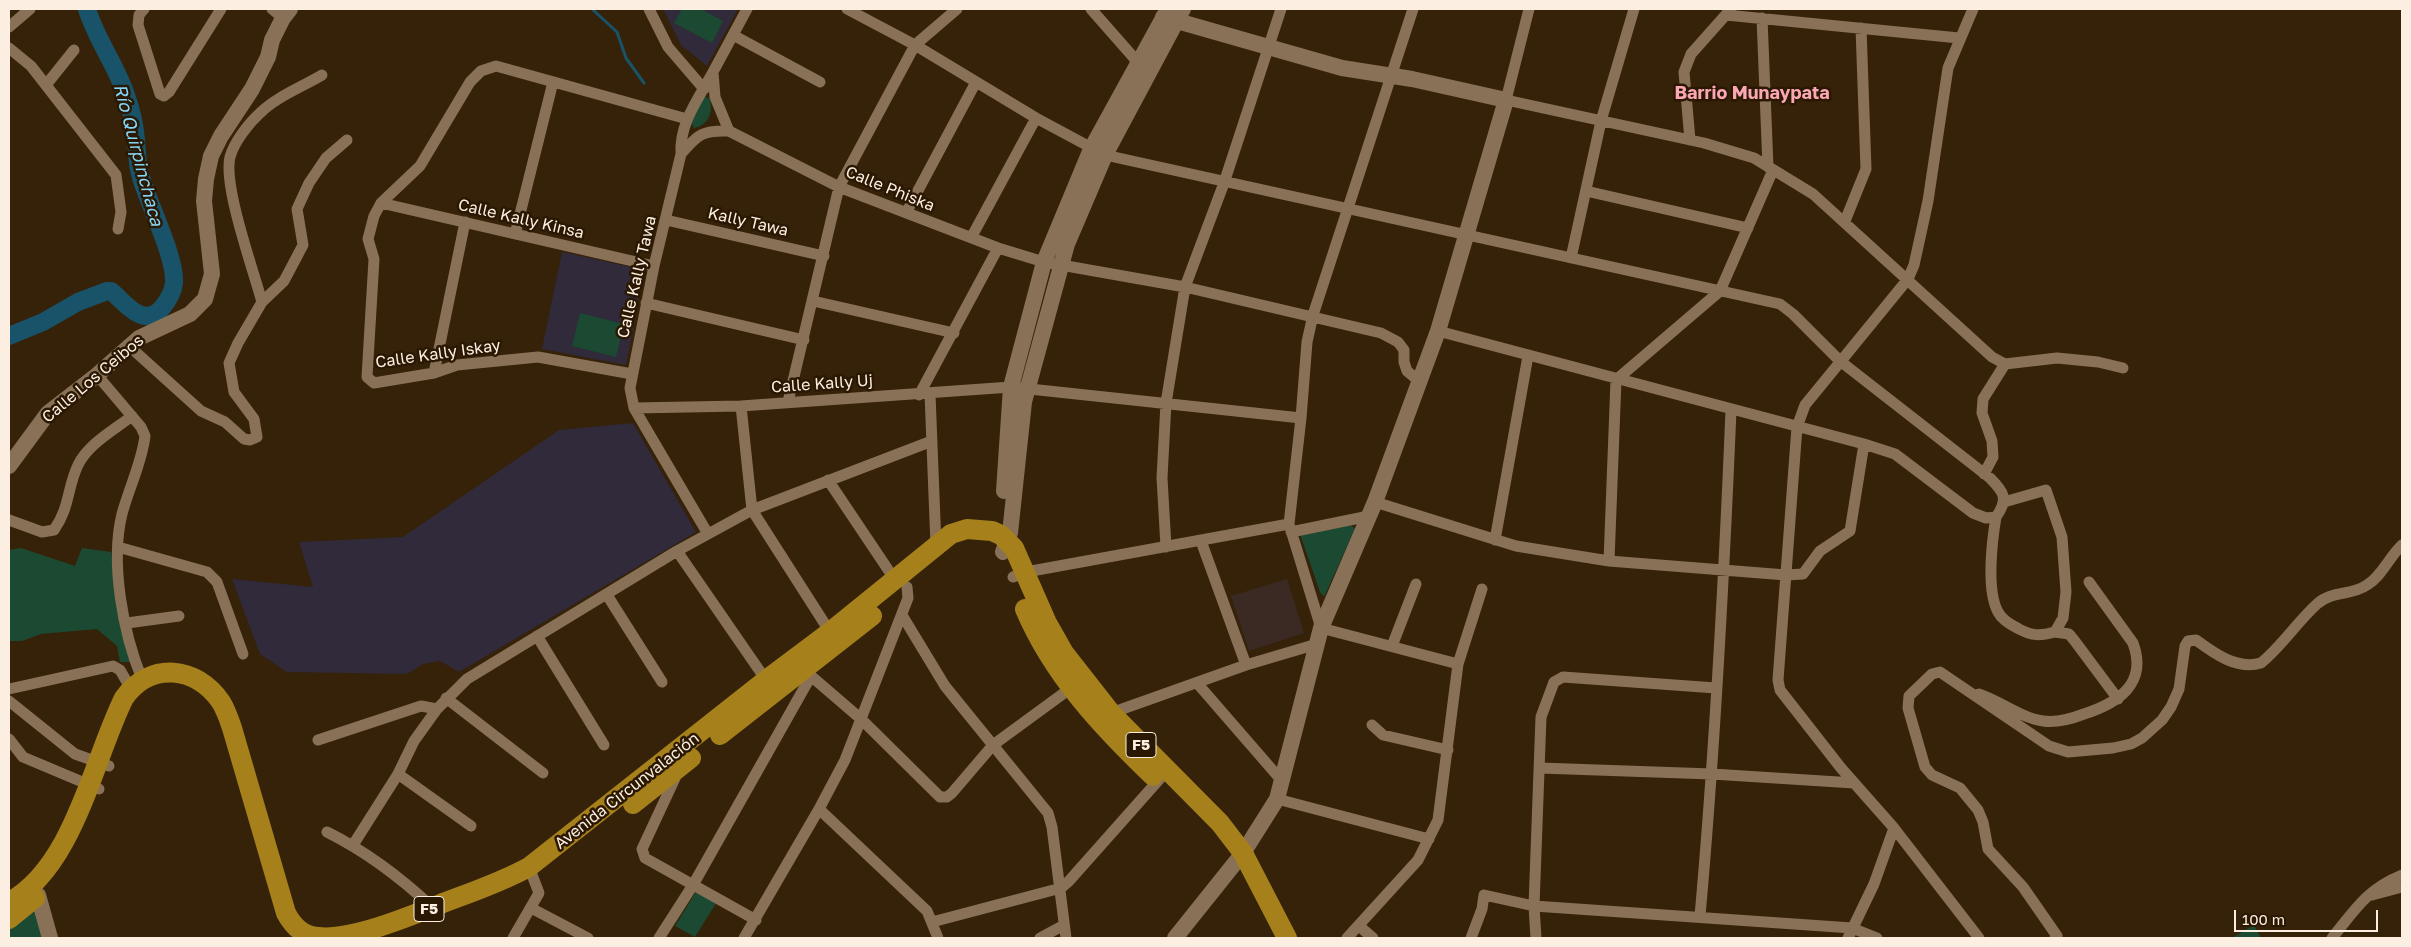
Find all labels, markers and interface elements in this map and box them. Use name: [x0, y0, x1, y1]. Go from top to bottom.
water label: Río Quirpinchaca: [109, 81, 167, 229]
district label: Barrio Munaypata: [1674, 82, 1830, 104]
street label: Calle Phiska: [843, 162, 937, 216]
street label: Calle Kally Kinsa: [456, 195, 586, 243]
street label: Kally Tawa: [706, 203, 790, 241]
street label: Calle Kally Tawa: [614, 214, 660, 340]
street label: Calle Los Ceibos: [38, 331, 148, 427]
street label: Calle Kally Iskay: [374, 336, 502, 372]
street label: Calle Kally Uj: [770, 371, 874, 397]
street label: Avenida Circunvalación: [551, 729, 703, 853]
road number: F5: [1126, 732, 1156, 758]
road number: F5: [414, 896, 444, 922]
scale bar: [2236, 900, 2380, 932]
text: 100 m: [2242, 910, 2285, 928]

